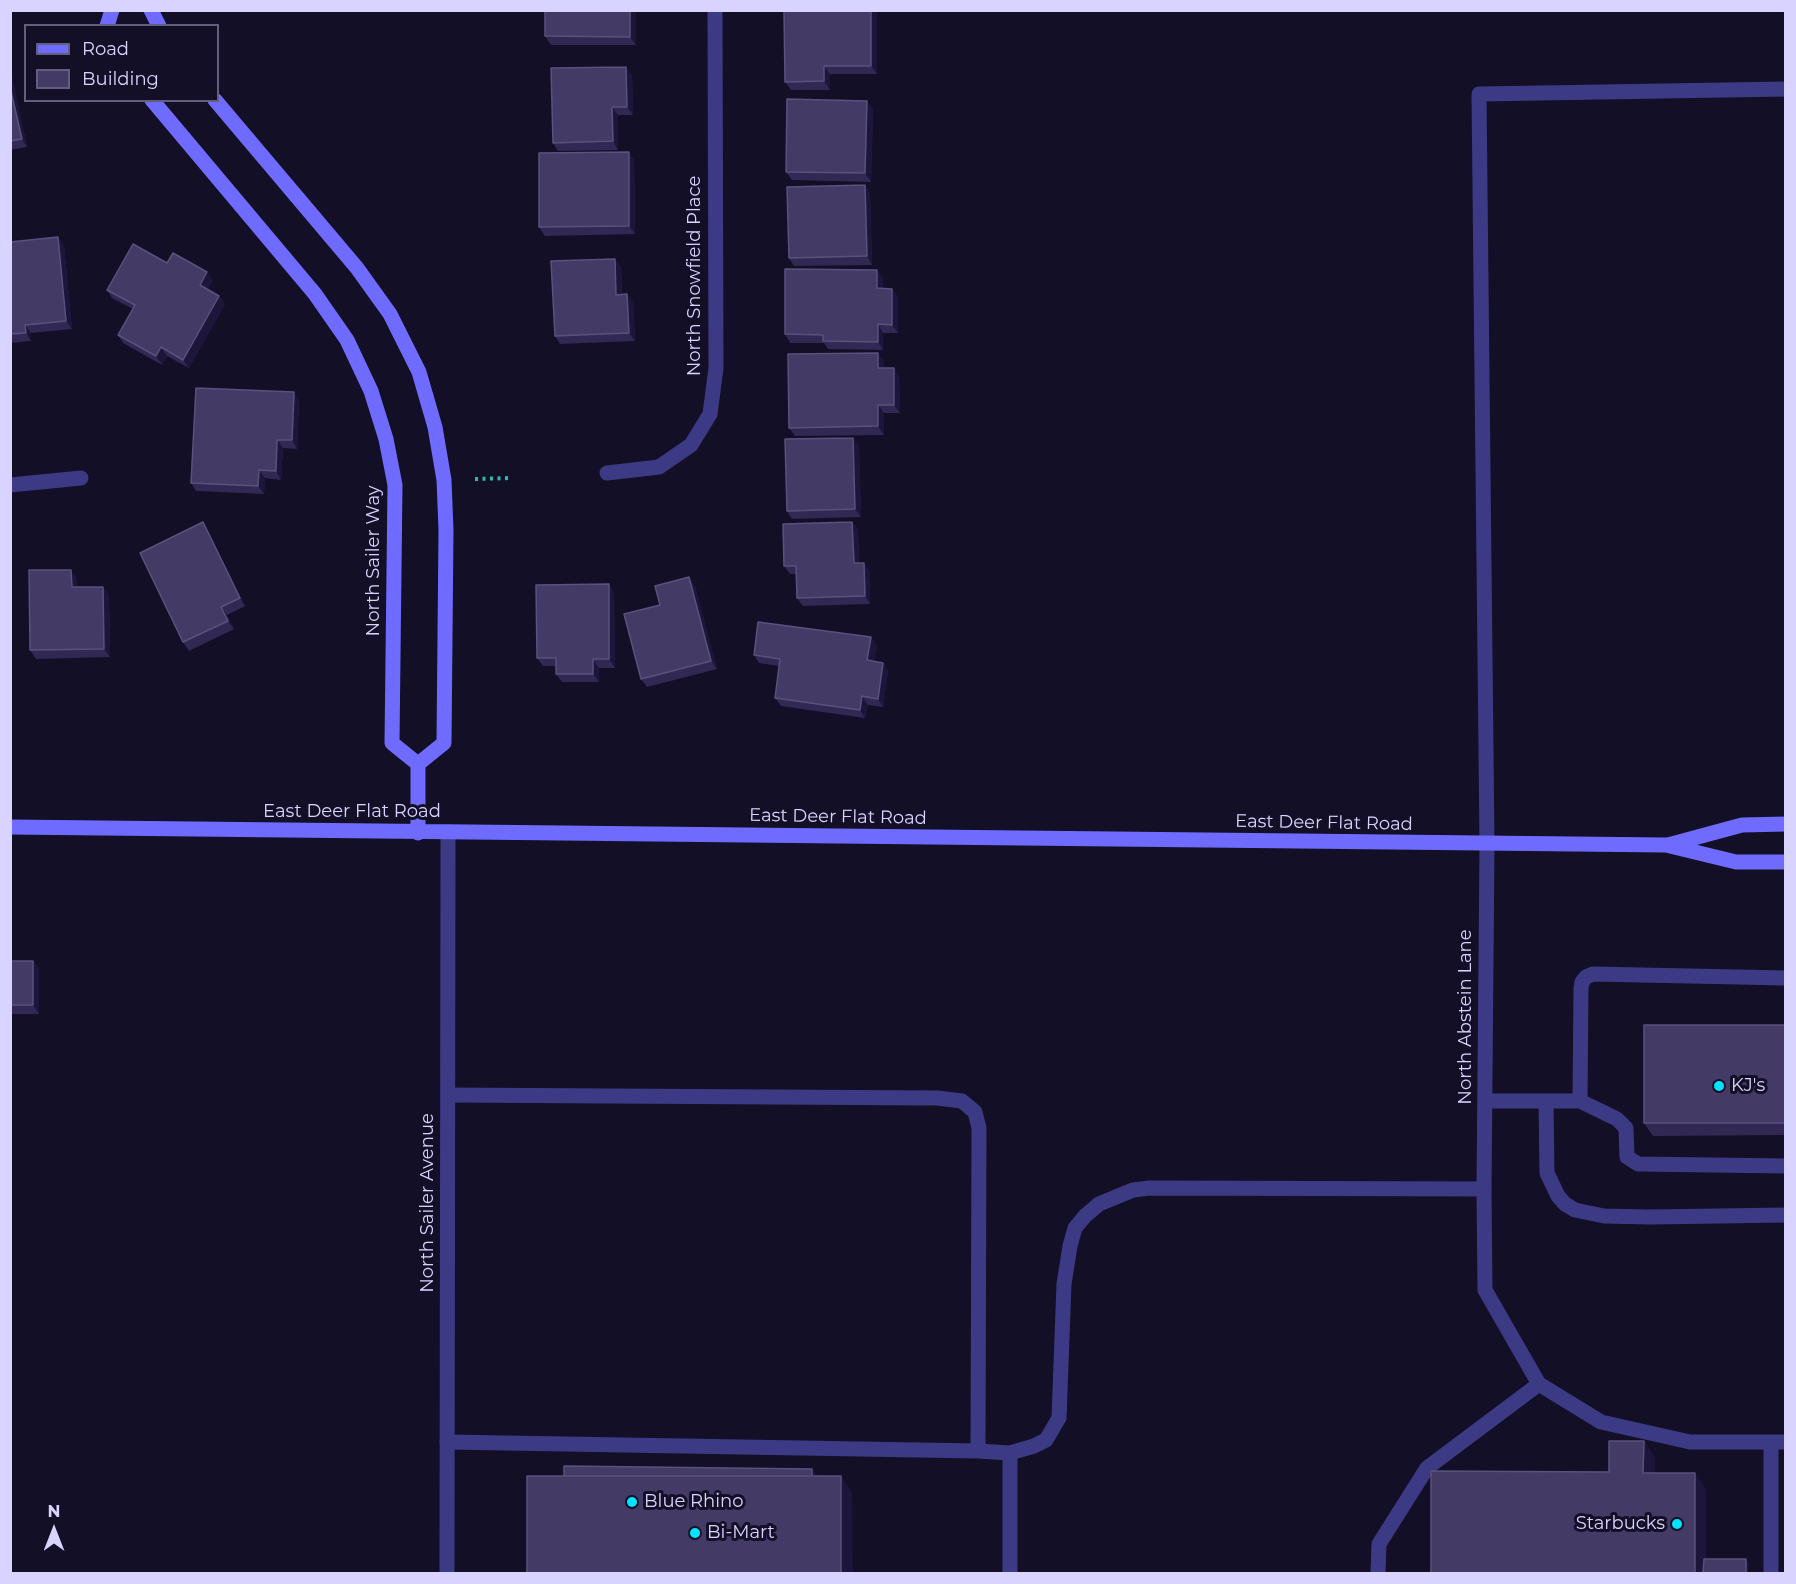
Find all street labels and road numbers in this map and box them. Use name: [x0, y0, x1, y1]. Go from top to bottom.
street label: North Snowfield Place: [684, 176, 706, 376]
street label: North Sailer Way: [363, 486, 385, 636]
street label: East Deer Flat Road: [263, 801, 441, 823]
street label: East Deer Flat Road: [749, 805, 927, 829]
street label: East Deer Flat Road: [1235, 811, 1413, 835]
street label: North Abstein Lane: [1455, 929, 1477, 1105]
street label: North Sailer Avenue: [417, 1113, 439, 1293]

